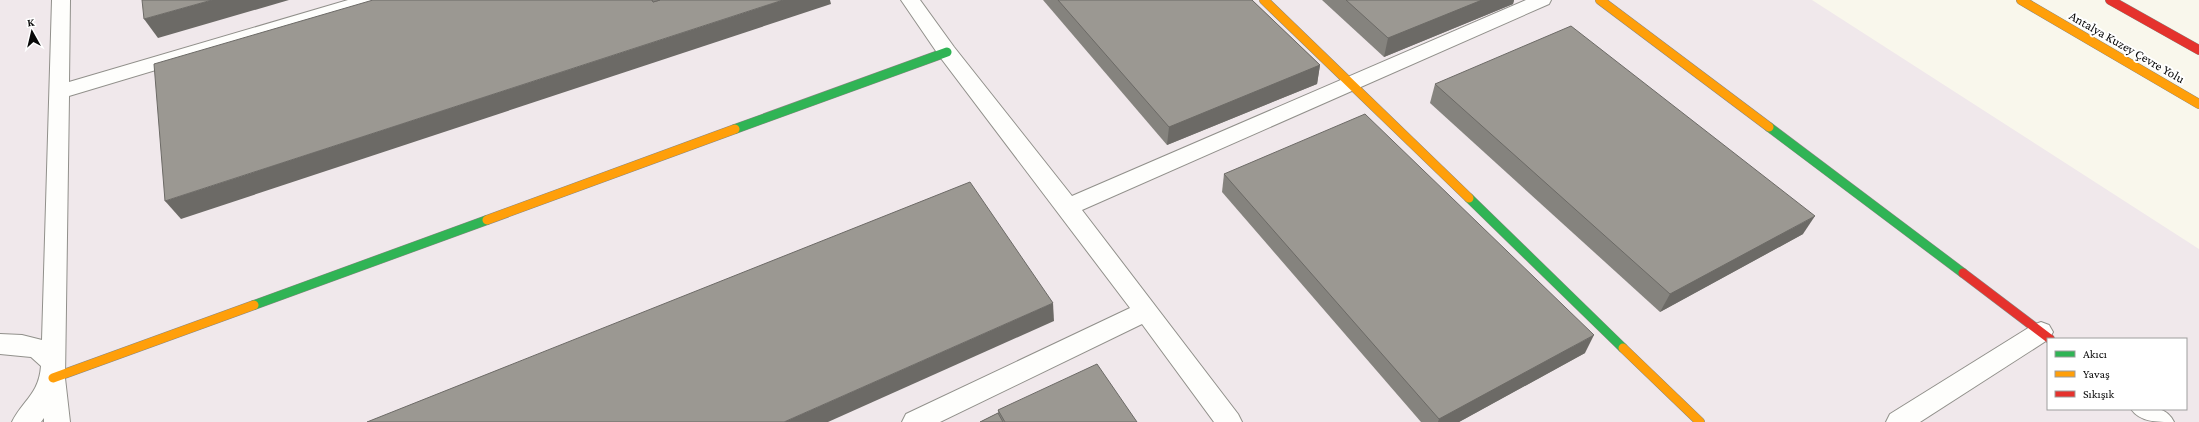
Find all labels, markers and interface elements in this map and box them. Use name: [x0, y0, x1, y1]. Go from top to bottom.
street label: Antalya Kuzey Çevre Yolu: [2067, 8, 2187, 86]
north arrow: [12, 12, 52, 52]
text: K: [26, 16, 36, 29]
legend: [2047, 338, 2187, 410]
text: Akıcı: [2083, 347, 2107, 361]
text: Yavaş: [2083, 367, 2110, 381]
text: Sıkışık: [2083, 387, 2114, 401]

